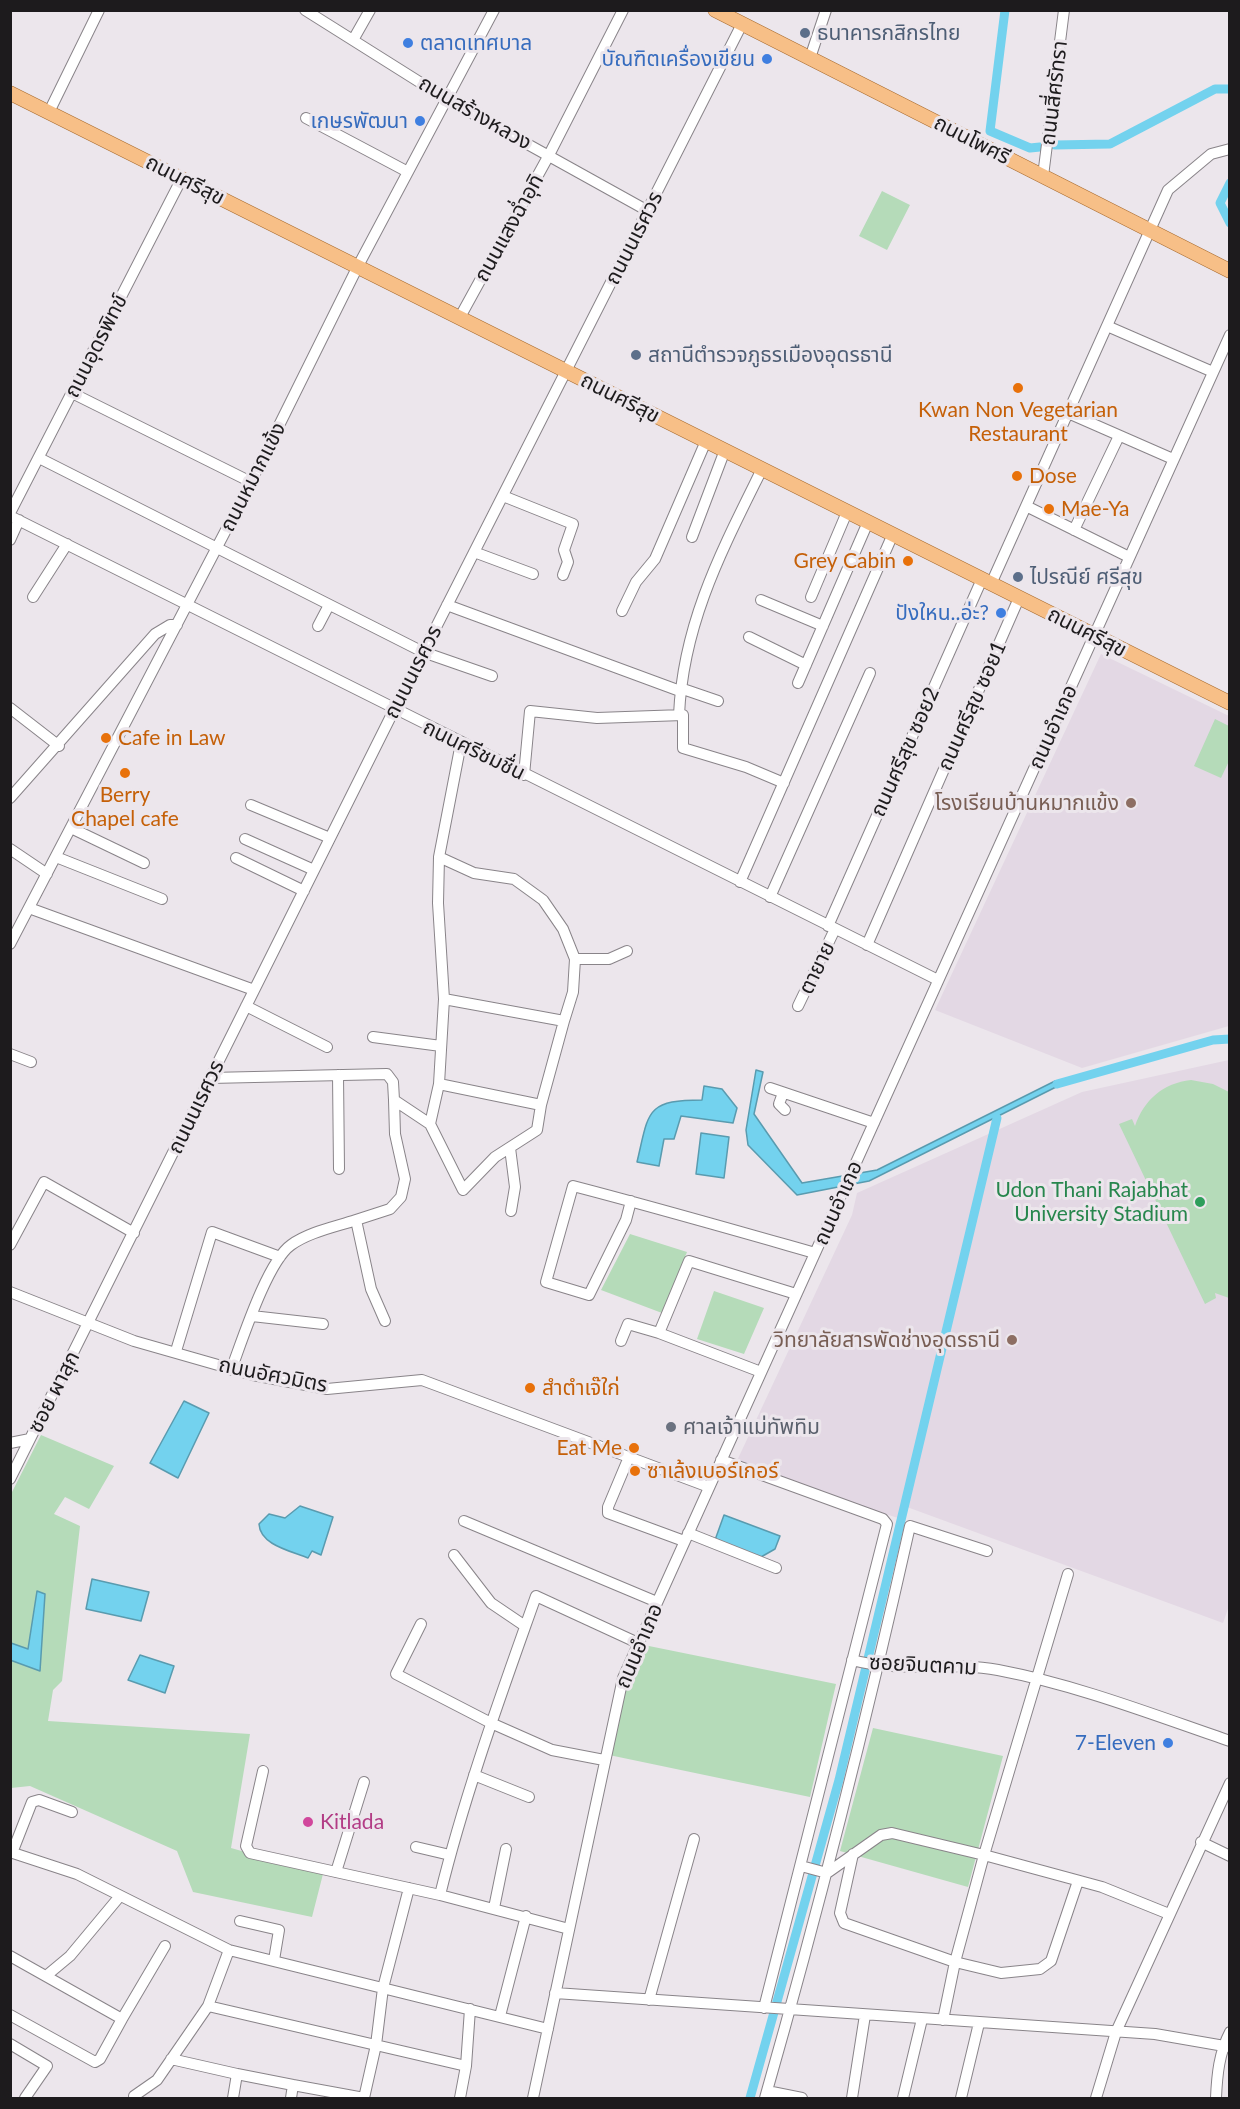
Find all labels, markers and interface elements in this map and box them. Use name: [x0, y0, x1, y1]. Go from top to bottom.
place label: ธนาคารกสิกรไทย: [817, 20, 961, 46]
marker: ธนาคารกสิกรไทย: [798, 26, 812, 40]
place label: ตลาดเทศบาล: [420, 30, 532, 56]
marker: ตลาดเทศบาล: [401, 36, 415, 50]
street label: ถนนสี่ศรัทรา: [1035, 39, 1073, 147]
place label: บัณฑิตเครื่องเขียน: [601, 46, 755, 72]
marker: บัณฑิตเครื่องเขียน: [760, 52, 774, 66]
street label: ถนนสร้างหลวง: [414, 70, 536, 156]
place label: เกษรพัฒนา: [311, 108, 408, 134]
street label: ถนนโพศรี: [930, 110, 1014, 170]
marker: เกษรพัฒนา: [413, 114, 427, 128]
street label: ถนนศรีสุข: [141, 149, 229, 211]
street label: ถนนแสงฉ่ำอุทิ: [469, 170, 549, 286]
street label: ถนนนเรศวร: [600, 187, 668, 289]
street label: ถนนอุดรพิทข์: [59, 290, 133, 402]
place label: สถานีตำรวจภูธรเมืองอุดรธานี: [648, 342, 893, 368]
marker: สถานีตำรวจภูธรเมืองอุดรธานี: [629, 348, 643, 362]
street label: ถนนศรีสุข: [576, 367, 664, 429]
marker: Kwan Non Vegetarian Restaurant: [1011, 381, 1025, 395]
place label: Kwan Non Vegetarian Restaurant: [918, 397, 1118, 447]
street label: ถนนหมากแข้ง: [215, 418, 291, 536]
place label: Dose: [1029, 463, 1077, 489]
marker: Dose: [1010, 469, 1024, 483]
place label: Mae-Ya: [1061, 496, 1129, 522]
marker: Mae-Ya: [1042, 502, 1056, 516]
place label: Grey Cabin: [794, 548, 896, 574]
marker: Grey Cabin: [901, 554, 915, 568]
place label: ไปรณีย์ ศรีสุข: [1030, 564, 1143, 590]
marker: ไปรณีย์ ศรีสุข: [1011, 570, 1025, 584]
place label: ปังใหน..อ่ะ?: [895, 600, 989, 626]
street label: ถนนศรีสุข: [1043, 601, 1131, 663]
marker: ปังใหน..อ่ะ?: [994, 606, 1008, 620]
street label: ถนนนเรศวร: [379, 621, 447, 723]
street label: ถนนศรีสุข ซอย1: [932, 637, 1012, 775]
street label: ถนนอำเภอ: [1023, 681, 1083, 773]
street label: ถนนศรีสุข ซอย2: [865, 683, 945, 821]
street label: ถนนศรีชมชื่น: [419, 714, 529, 786]
place label: Cafe in Law: [118, 725, 226, 751]
marker: Cafe in Law: [99, 731, 113, 745]
marker: Berry Chapel cafe: [118, 766, 132, 780]
place label: Berry Chapel cafe: [71, 782, 179, 832]
place label: โรงเรียนบ้านหมากแข้ง: [935, 790, 1119, 816]
marker: โรงเรียนบ้านหมากแข้ง: [1124, 796, 1138, 810]
street label: ตายาย: [794, 938, 840, 998]
street label: ถนนนเรศวร: [162, 1056, 230, 1158]
street label: ถนนอำเภอ: [808, 1157, 868, 1249]
place label: Udon Thani Rajabhat University Stadium: [995, 1177, 1188, 1227]
marker: Udon Thani Rajabhat University Stadium: [1193, 1195, 1207, 1209]
place label: วิทยาลัยสารพัดช่างอุดรธานี: [774, 1327, 1000, 1353]
marker: วิทยาลัยสารพัดช่างอุดรธานี: [1005, 1333, 1019, 1347]
street label: ซอย ผาสุก: [23, 1347, 85, 1437]
street label: ถนนอัศวมิตร: [216, 1352, 330, 1398]
place label: สำตำเจ๊ใก่: [542, 1375, 620, 1401]
marker: สำตำเจ๊ใก่: [523, 1381, 537, 1395]
place label: ศาลเจ้าแม่ทัพทิม: [683, 1414, 820, 1440]
marker: ศาลเจ้าแม่ทัพทิม: [664, 1420, 678, 1434]
place label: Eat Me: [557, 1435, 622, 1461]
marker: Eat Me: [627, 1441, 641, 1455]
place label: ซาเล้งเบอร์เกอร์: [647, 1458, 779, 1484]
marker: ซาเล้งเบอร์เกอร์: [628, 1464, 642, 1478]
street label: ถนนอำเภอ: [610, 1600, 668, 1692]
street label: ซอยจินตคาม: [868, 1650, 978, 1680]
place label: 7-Eleven: [1075, 1730, 1156, 1756]
marker: 7-Eleven: [1161, 1736, 1175, 1750]
place label: Kitlada: [320, 1809, 384, 1835]
marker: Kitlada: [301, 1815, 315, 1829]

